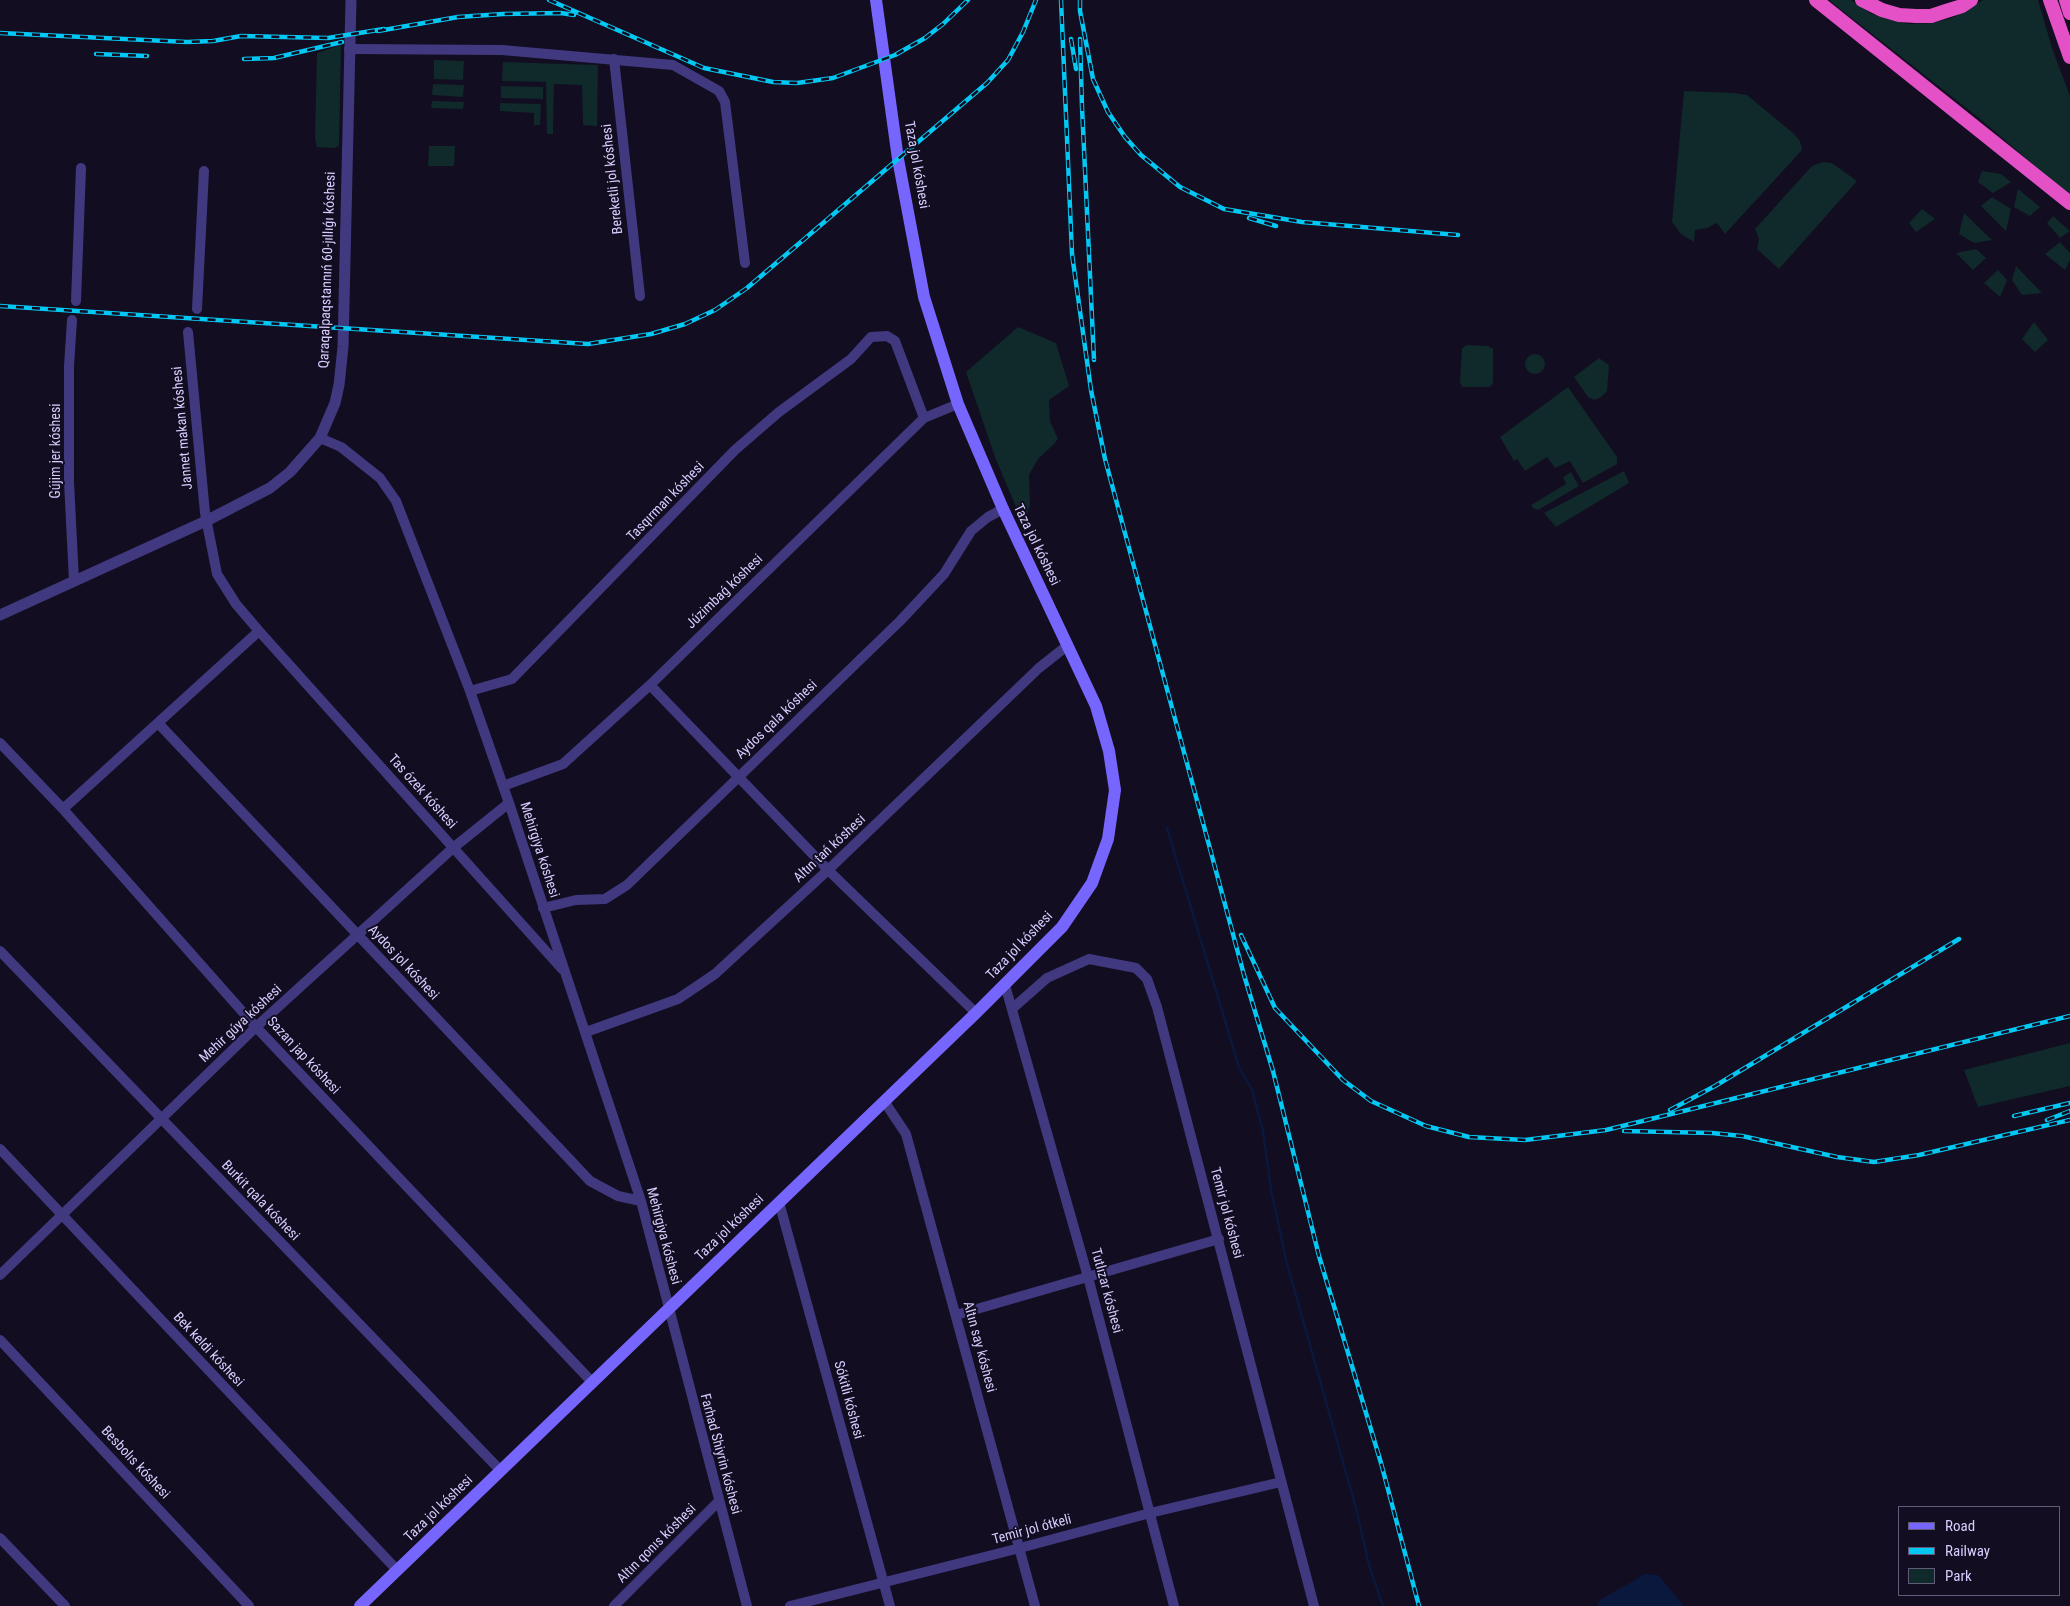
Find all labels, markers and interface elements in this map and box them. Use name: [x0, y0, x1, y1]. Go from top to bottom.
street label: Taza jol kóshesi: [900, 120, 932, 210]
street label: Bereketli jol kóshesi: [599, 123, 627, 235]
street label: Qaraqalpaqstannıń 60-jıllıǵı kóshesi: [316, 171, 340, 369]
street label: Jannet makan kóshesi: [169, 366, 197, 490]
street label: Gújim jer kóshesi: [48, 404, 64, 498]
street label: Tasqırman kóshesi: [624, 459, 708, 545]
street label: Taza jol kóshesi: [1009, 502, 1063, 588]
street label: Júzimbaǵ kóshesi: [683, 551, 767, 633]
street label: Aydos qala kóshesi: [733, 677, 821, 763]
street label: Tas ózek kóshesi: [384, 751, 460, 833]
street label: Mehirgiya kóshesi: [516, 800, 562, 900]
street label: Altın tań kóshesi: [791, 811, 869, 887]
street label: Taza jol kóshesi: [983, 908, 1057, 984]
street label: Aydos jol kóshesi: [364, 922, 442, 1004]
street label: Mehir gúyа kóshesi: [196, 981, 286, 1067]
street label: Sazan jap kóshesi: [263, 1014, 343, 1098]
street label: Burkit qala kóshesi: [217, 1157, 303, 1245]
street label: Temir jol kóshesi: [1206, 1166, 1246, 1260]
street label: Mehirgiya kóshesi: [642, 1186, 684, 1286]
street label: Taza jol kóshesi: [692, 1191, 768, 1265]
street label: Tutlızar kóshesi: [1087, 1247, 1125, 1335]
street label: Altın say kóshesi: [959, 1300, 999, 1394]
street label: Bek keldi kóshesi: [169, 1309, 247, 1391]
street label: Sókitli kóshesi: [830, 1359, 866, 1441]
street label: Farhad Shiyrin kóshesi: [696, 1392, 744, 1516]
street label: Besbolıs kóshesi: [97, 1423, 173, 1503]
street label: Taza jol kóshesi: [401, 1472, 477, 1546]
street label: Altın qonıs kóshesi: [614, 1501, 700, 1587]
legend: [1898, 1506, 2060, 1596]
street label: Temir jol ótkeli: [991, 1511, 1073, 1549]
text: Road: [1945, 1517, 1975, 1535]
text: Railway: [1945, 1542, 1990, 1560]
text: Park: [1945, 1567, 1972, 1585]

